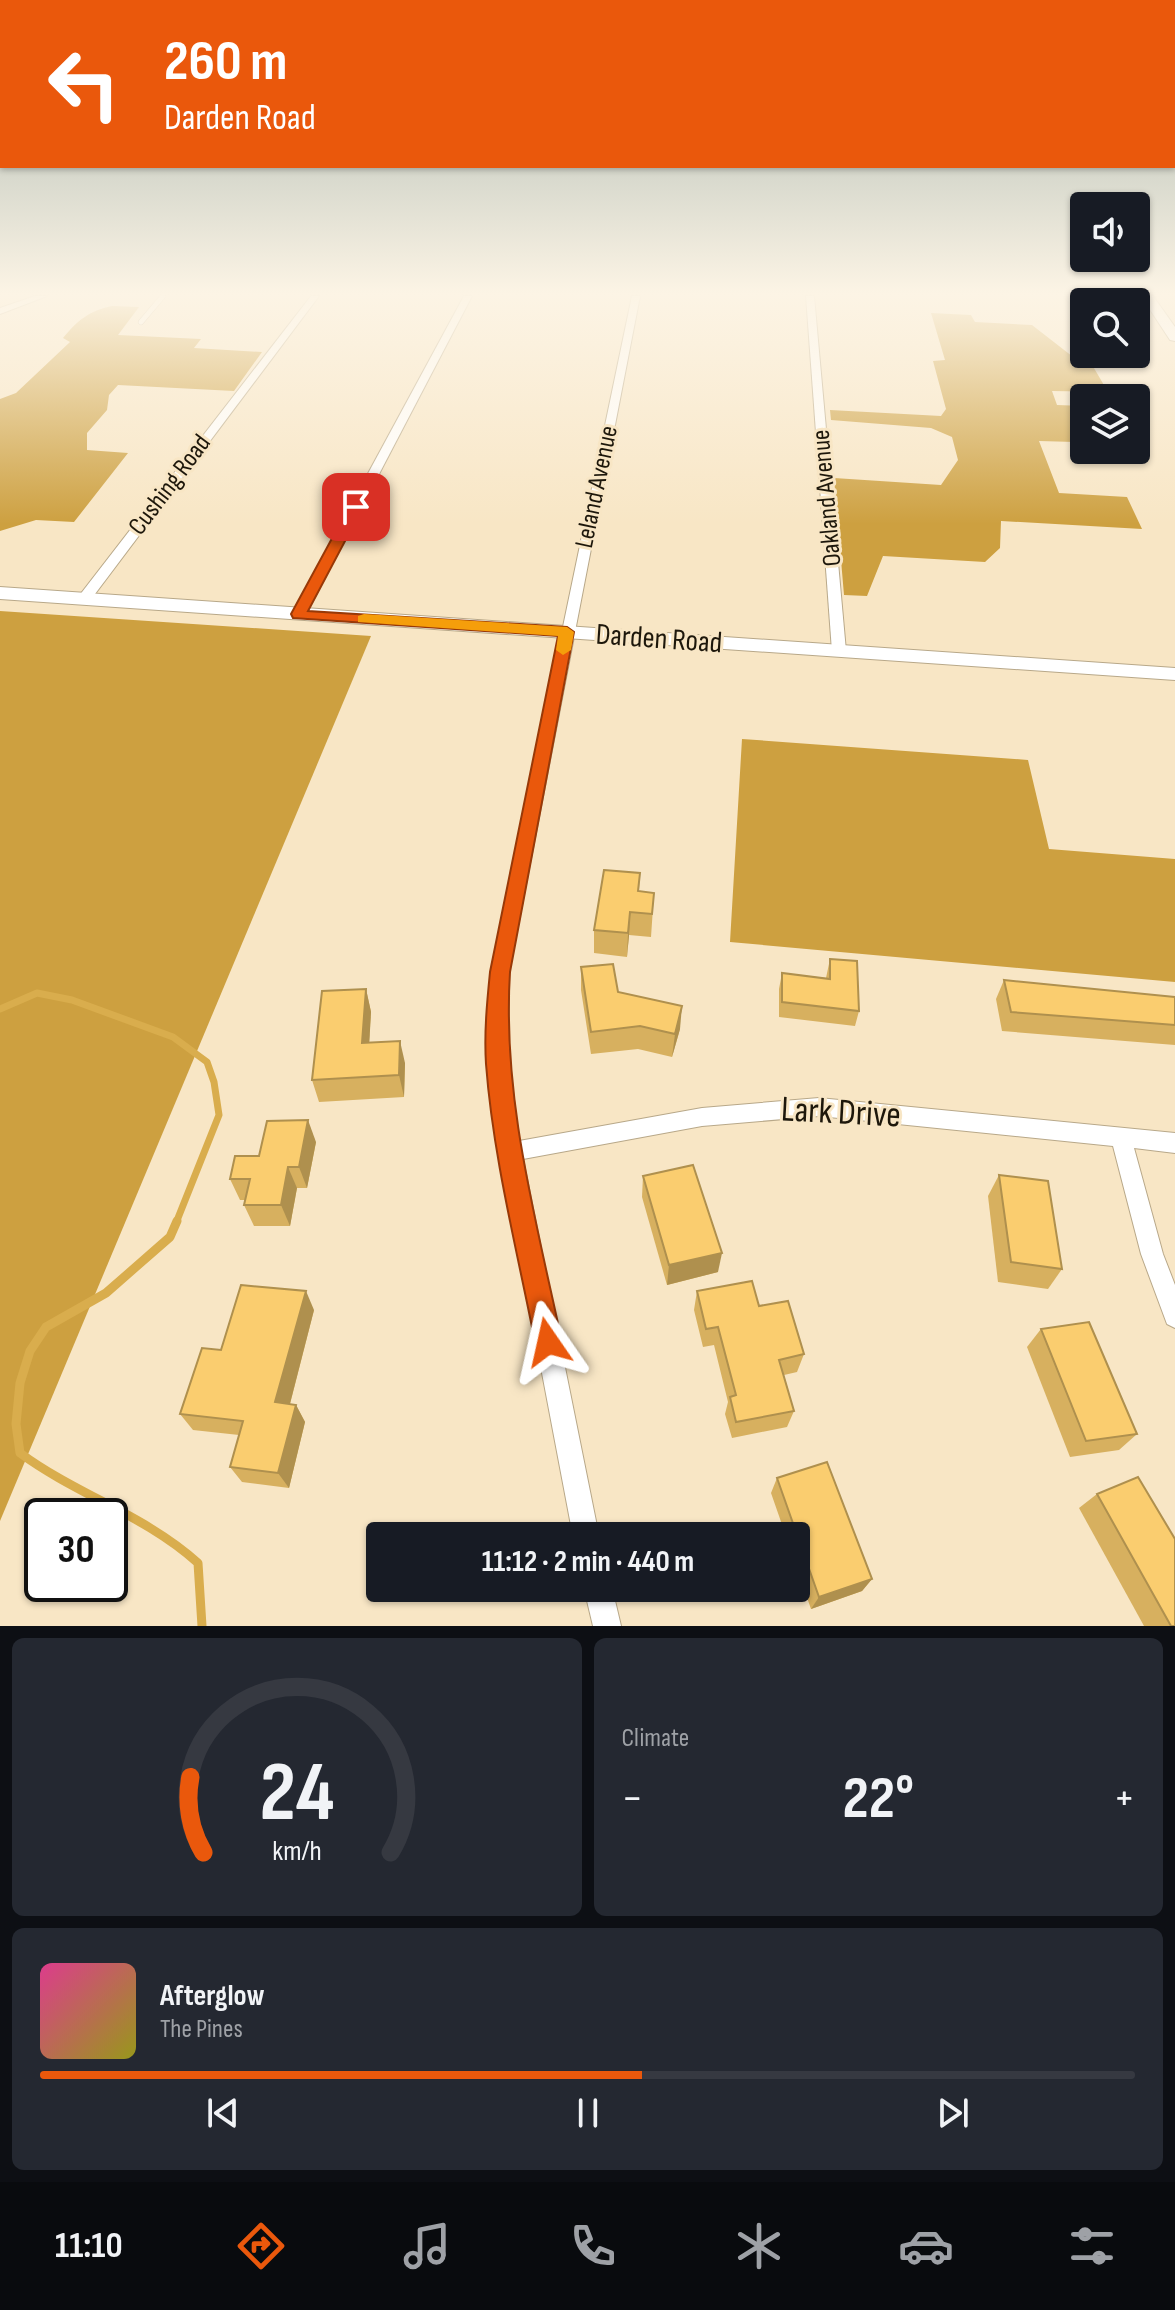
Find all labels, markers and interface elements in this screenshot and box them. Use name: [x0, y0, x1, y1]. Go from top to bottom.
text: 260 m: [164, 29, 287, 96]
icon: left: [32, 32, 136, 136]
text: Darden Road: [164, 97, 316, 140]
map controls: [1070, 192, 1150, 464]
button: sound: [1070, 192, 1150, 272]
button: search: [1070, 288, 1150, 368]
button: layers: [1070, 384, 1150, 464]
street label: Leland Avenue: [569, 423, 625, 551]
street label: Oakland Avenue: [806, 428, 848, 568]
street label: Cushing Road: [122, 429, 218, 541]
pin: [322, 473, 390, 541]
icon: arrive: [334, 485, 378, 529]
street label: Darden Road: [595, 617, 723, 661]
street label: Lark Drive: [780, 1088, 902, 1138]
position arrow: [506, 1300, 590, 1384]
speed limit sign: 30: [24, 1498, 128, 1602]
text: 11:12 · 2 min · 440 m: [482, 1544, 694, 1580]
text: Climate: [622, 1723, 689, 1754]
text: 24: [259, 1744, 334, 1844]
text: 22°: [842, 1763, 914, 1835]
text: −: [622, 1772, 643, 1825]
text: +: [1113, 1772, 1135, 1825]
text: km/h: [272, 1834, 321, 1869]
text: Afterglow: [160, 1978, 265, 2014]
text: The Pines: [160, 2014, 243, 2045]
icon: previous: [201, 2091, 245, 2135]
icon: pause: [566, 2091, 610, 2135]
icon: next: [931, 2091, 975, 2135]
icon: directions: [233, 2218, 289, 2274]
icon: music: [399, 2218, 455, 2274]
icon: phone: [565, 2218, 621, 2274]
icon: climate: [731, 2218, 787, 2274]
icon: car: [898, 2218, 954, 2274]
icon: filters: [1064, 2218, 1120, 2274]
text: 11:10: [55, 2225, 123, 2268]

